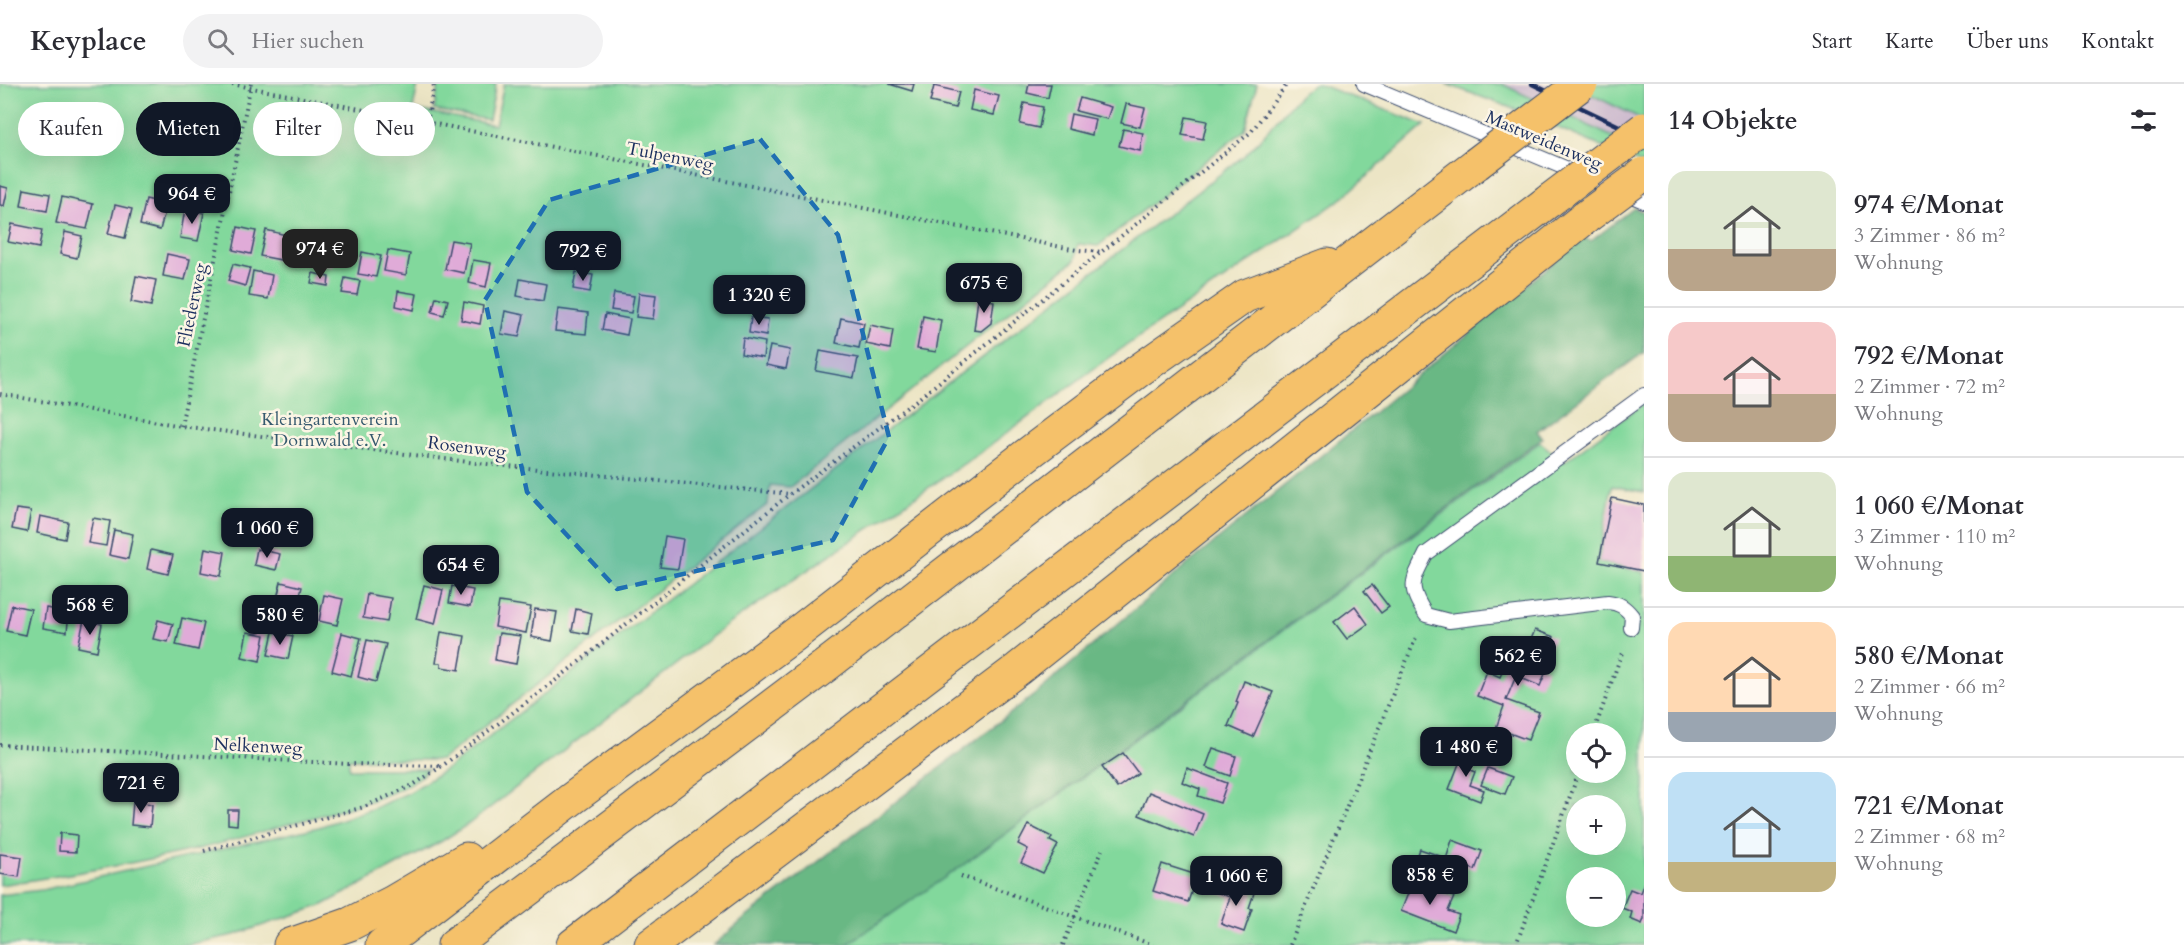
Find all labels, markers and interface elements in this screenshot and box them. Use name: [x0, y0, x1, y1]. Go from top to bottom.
search box: [183, 14, 603, 68]
text: Keyplace: [30, 22, 147, 60]
icon: search: [204, 25, 237, 58]
text: Hier suchen: [252, 26, 364, 56]
text: Start: [1812, 27, 1852, 56]
text: Karte: [1885, 27, 1934, 56]
text: Über uns: [1967, 27, 2049, 56]
text: Kontakt: [2082, 27, 2154, 56]
chip: Kaufen: [18, 102, 124, 156]
chip: Mieten: [136, 102, 241, 156]
chip: Filter: [253, 102, 342, 156]
chip: Neu: [354, 102, 435, 156]
text: 14 Objekte: [1668, 103, 1798, 138]
icon: filters: [2127, 104, 2160, 137]
street label: Mastweidenweg: [1481, 105, 1607, 177]
street label: Tulpenweg: [624, 136, 717, 177]
pin: 964 €: [150, 174, 234, 225]
text: 964 €: [168, 180, 216, 207]
text: 974 €/Monat: [1854, 187, 2003, 222]
icon: home: [1716, 195, 1788, 267]
text: 3 Zimmer · 86 m²: [1854, 222, 2005, 249]
pin: 974 €: [278, 229, 362, 280]
pin: 792 €: [541, 231, 625, 282]
text: 974 €: [296, 235, 344, 262]
text: 792 €: [559, 237, 607, 264]
text: Wohnung: [1854, 249, 1943, 276]
street label: Fliederweg: [171, 260, 214, 349]
pin: 675 €: [942, 263, 1026, 314]
text: 675 €: [960, 269, 1008, 296]
pin: 1 320 €: [704, 275, 814, 326]
text: 1 320 €: [727, 281, 791, 308]
text: 792 €/Monat: [1854, 338, 2003, 373]
icon: home: [1716, 346, 1788, 418]
text: 2 Zimmer · 72 m²: [1854, 373, 2005, 400]
text: Wohnung: [1854, 400, 1943, 427]
park label: Kleingartenverein Dornwald e.V.: [261, 407, 399, 453]
street label: Rosenweg: [426, 430, 509, 465]
text: 1 060 €/Monat: [1854, 488, 2024, 523]
icon: home: [1716, 496, 1788, 568]
pin: 1 060 €: [212, 508, 322, 559]
text: 1 060 €: [235, 514, 299, 541]
text: 3 Zimmer · 110 m²: [1854, 523, 2015, 550]
pin: 654 €: [419, 545, 503, 596]
text: Wohnung: [1854, 550, 1943, 577]
text: 654 €: [437, 551, 485, 578]
pin: 568 €: [48, 585, 132, 636]
text: 568 €: [66, 591, 114, 618]
pin: 580 €: [238, 595, 322, 646]
text: 580 €: [256, 601, 304, 628]
pin: 562 €: [1476, 636, 1560, 687]
text: 580 €/Monat: [1854, 638, 2003, 673]
text: 562 €: [1494, 642, 1542, 669]
icon: home: [1716, 646, 1788, 718]
text: 2 Zimmer · 66 m²: [1854, 673, 2005, 700]
text: Wohnung: [1854, 700, 1943, 727]
map controls: [1566, 723, 1626, 927]
button: locate: [1566, 723, 1626, 783]
pin: 1 480 €: [1411, 727, 1521, 778]
street label: Nelkenweg: [213, 732, 304, 761]
text: 1 480 €: [1434, 733, 1498, 760]
pin: 721 €: [99, 763, 183, 814]
text: 721 €: [117, 769, 165, 796]
text: 721 €/Monat: [1854, 788, 2003, 823]
button: +: [1566, 795, 1626, 855]
icon: home: [1716, 796, 1788, 868]
text: 2 Zimmer · 68 m²: [1854, 823, 2005, 850]
text: Wohnung: [1854, 850, 1943, 877]
pin: 858 €: [1388, 855, 1472, 906]
pin: 1 060 €: [1181, 856, 1291, 907]
text: 858 €: [1406, 861, 1454, 888]
text: 1 060 €: [1204, 862, 1268, 889]
button: −: [1566, 867, 1626, 927]

